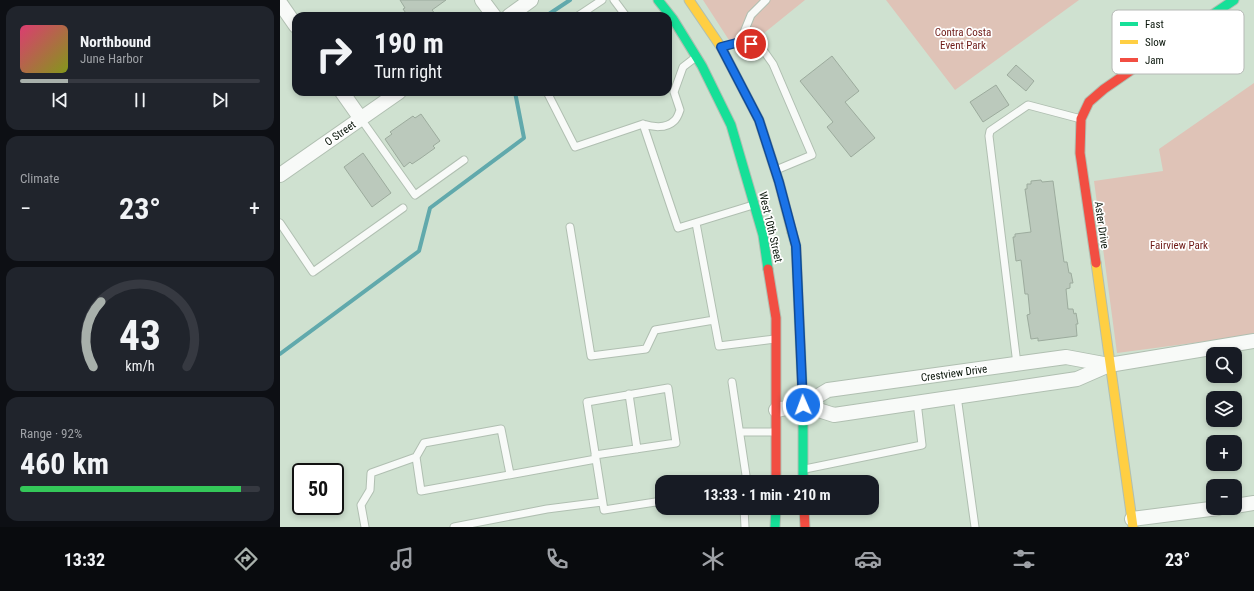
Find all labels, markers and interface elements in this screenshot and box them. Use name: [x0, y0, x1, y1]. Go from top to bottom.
legend: [1112, 10, 1244, 74]
text: Fast: [1145, 18, 1164, 31]
park label: Contra Costa Event Park: [935, 26, 991, 52]
text: 190 m: [374, 27, 444, 60]
pin: [734, 27, 768, 61]
icon: right: [308, 28, 360, 80]
text: Northbound: [80, 33, 151, 51]
icon: arrive: [740, 33, 762, 55]
text: Slow: [1145, 36, 1166, 49]
text: June Harbor: [80, 51, 143, 66]
text: Jam: [1145, 54, 1164, 67]
text: Turn right: [374, 61, 442, 82]
icon: previous: [49, 89, 71, 111]
icon: pause: [129, 89, 151, 111]
icon: next: [209, 89, 231, 111]
street label: O Street: [322, 118, 358, 149]
text: Climate: [20, 171, 59, 186]
text: 23°: [119, 191, 161, 226]
street label: West 10th Street: [756, 191, 785, 264]
text: −: [20, 196, 31, 221]
text: +: [249, 196, 260, 221]
street label: Aster Drive: [1092, 201, 1111, 250]
park label: Fairview Park: [1150, 239, 1208, 252]
text: 43: [119, 310, 161, 359]
map controls: [1206, 347, 1242, 515]
button: search: [1206, 347, 1242, 383]
text: km/h: [125, 357, 155, 373]
street label: Crestview Drive: [920, 362, 988, 385]
position arrow: [782, 384, 824, 426]
button: layers: [1206, 391, 1242, 427]
text: Range · 92%: [20, 426, 82, 441]
button: +: [1206, 435, 1242, 471]
text: 460 km: [20, 446, 109, 481]
speed limit sign: 50: [292, 463, 344, 515]
button: −: [1206, 479, 1242, 515]
text: 13:33 · 1 min · 210 m: [703, 486, 831, 504]
icon: directions: [232, 545, 260, 573]
icon: music: [388, 545, 416, 573]
icon: phone: [543, 545, 571, 573]
icon: climate: [699, 545, 727, 573]
icon: car: [854, 545, 882, 573]
icon: filters: [1010, 545, 1038, 573]
text: 13:32: [64, 549, 105, 570]
text: 23°: [1165, 549, 1190, 570]

